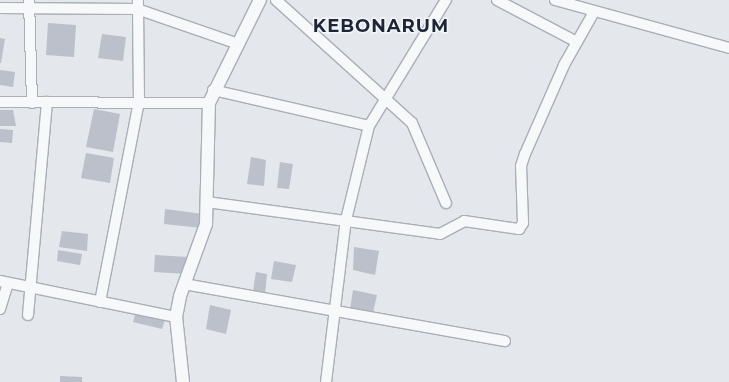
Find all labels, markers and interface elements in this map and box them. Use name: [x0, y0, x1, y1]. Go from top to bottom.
district label: KEBONARUM: [313, 15, 449, 37]

